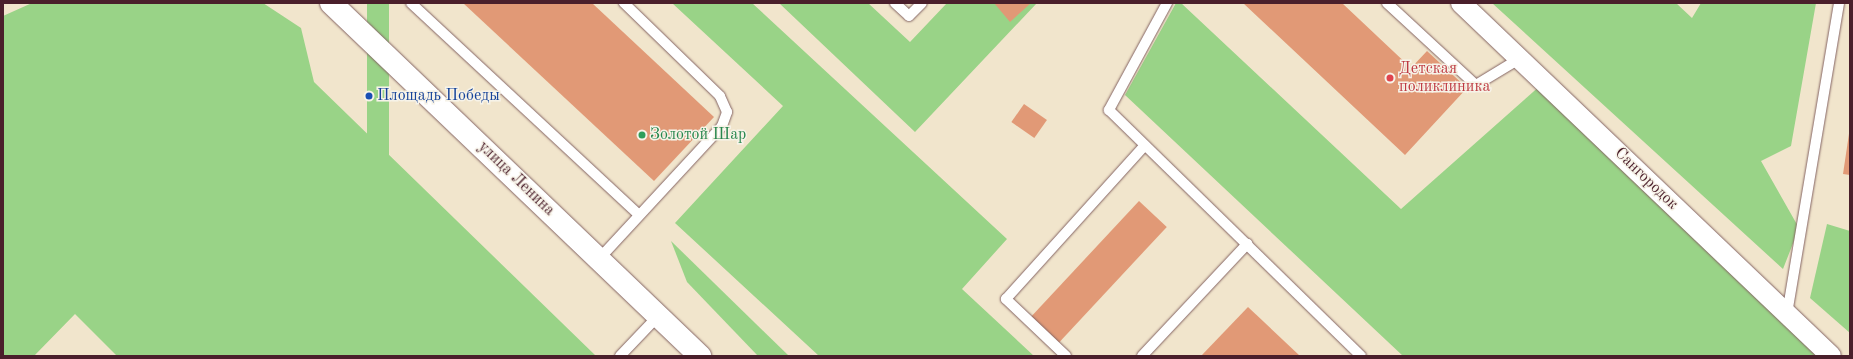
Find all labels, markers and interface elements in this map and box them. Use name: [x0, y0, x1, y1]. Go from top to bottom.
place label: Детская поликлиника: [1399, 59, 1490, 97]
marker: Детская поликлиника: [1384, 72, 1396, 84]
place label: Площадь Победы: [377, 86, 500, 106]
marker: Площадь Победы: [364, 91, 374, 101]
place label: Золотой Шар: [650, 125, 746, 145]
marker: Золотой Шар: [637, 130, 647, 140]
street label: улица Ленина: [474, 138, 558, 220]
street label: Сангородок: [1610, 144, 1682, 214]

